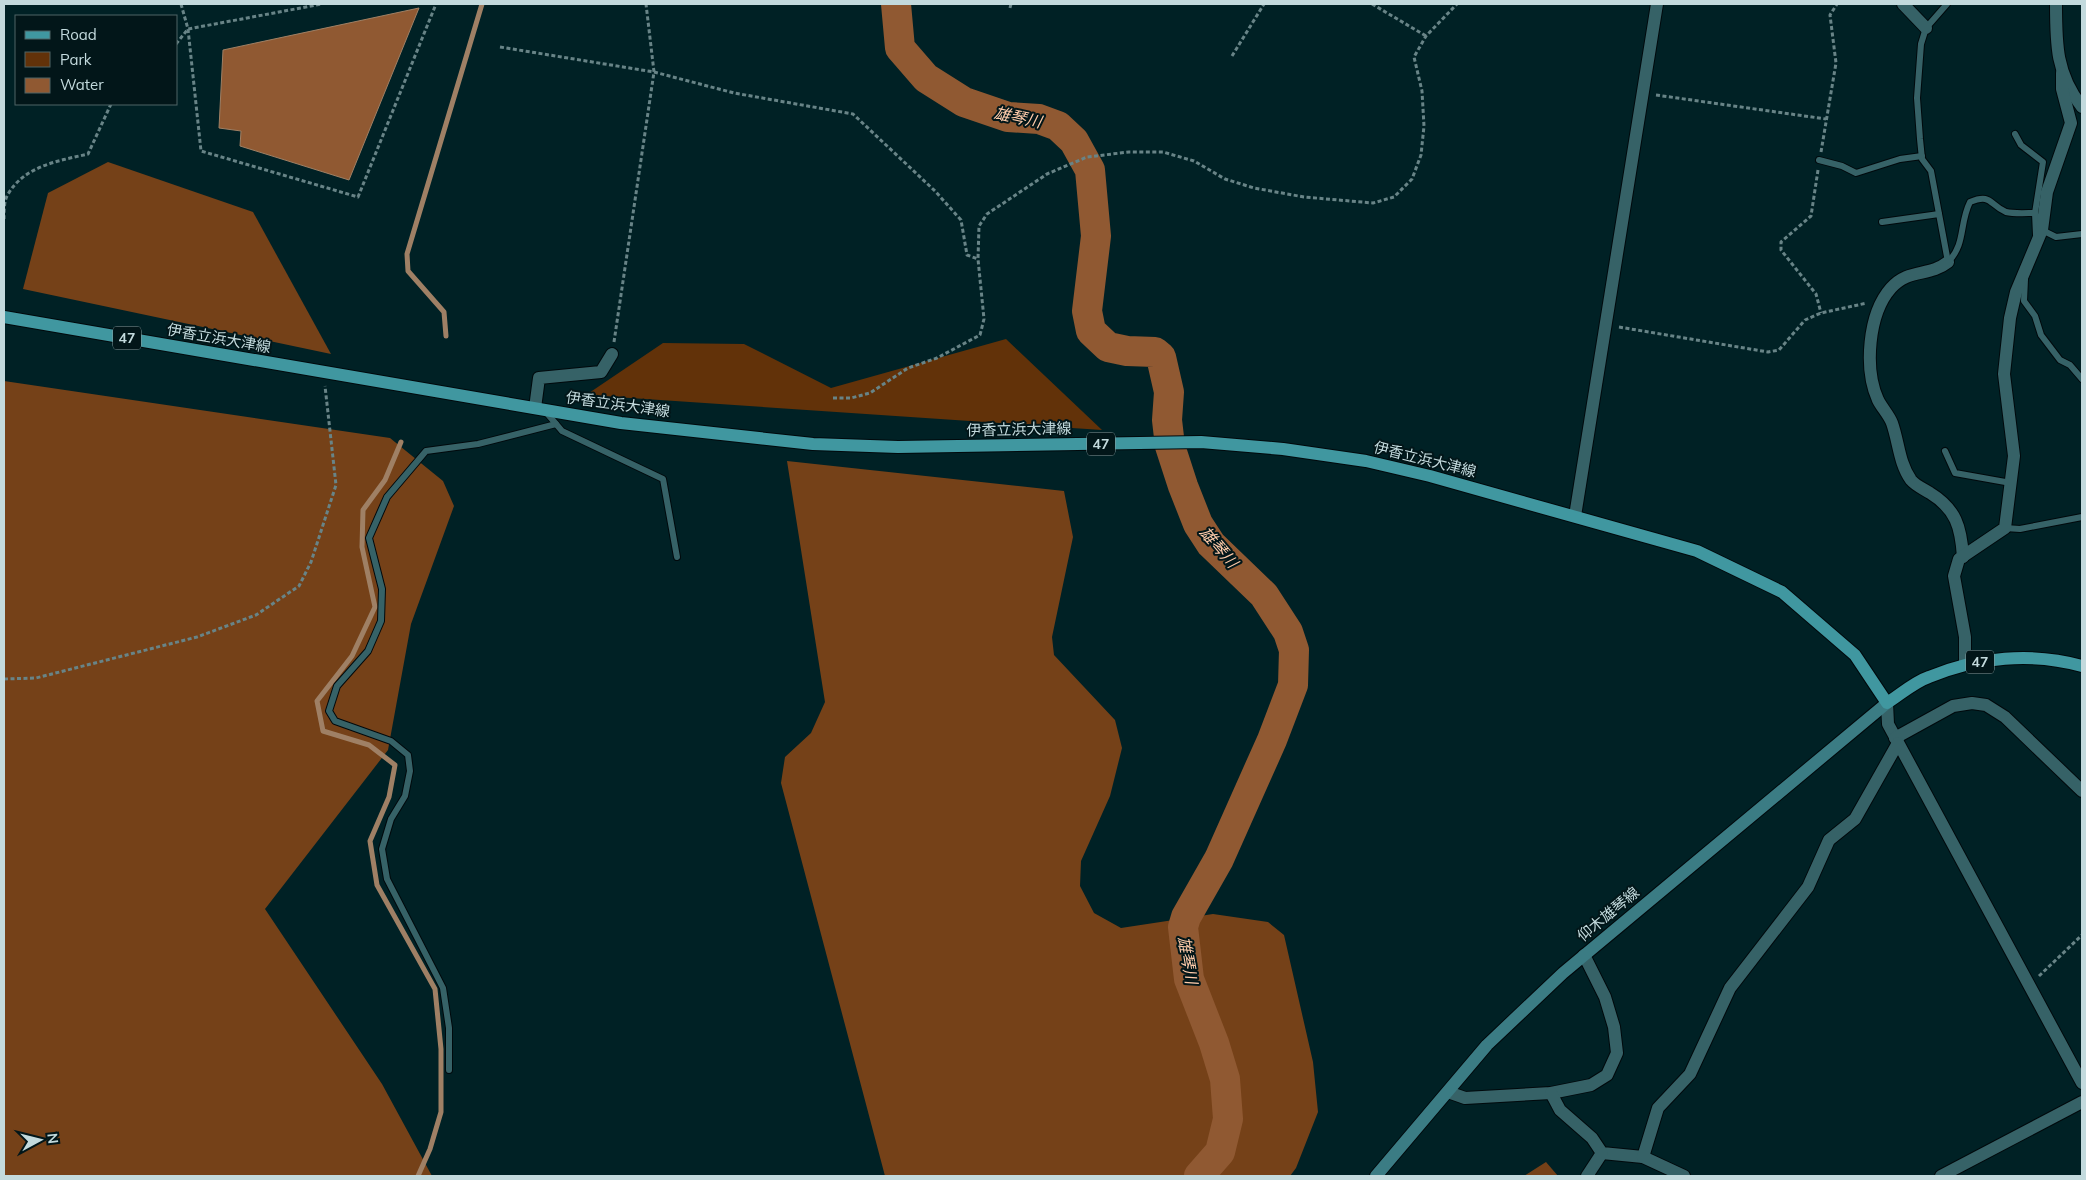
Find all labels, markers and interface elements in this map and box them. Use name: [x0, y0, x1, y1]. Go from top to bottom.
legend: [15, 15, 178, 105]
text: Road: [60, 25, 97, 44]
text: Park: [60, 50, 92, 69]
text: Water: [60, 75, 104, 94]
water label: 雄琴川: [992, 102, 1046, 132]
street label: 伊香立浜大津線: [166, 320, 272, 356]
road number: 47: [113, 326, 141, 349]
street label: 伊香立浜大津線: [565, 387, 671, 421]
street label: 伊香立浜大津線: [966, 419, 1072, 439]
road number: 47: [1087, 432, 1115, 456]
street label: 伊香立浜大津線: [1372, 437, 1478, 481]
water label: 雄琴川: [1196, 522, 1244, 573]
road number: 47: [1966, 650, 1994, 674]
street label: 仰木雄琴線: [1572, 883, 1643, 946]
water label: 雄琴川: [1174, 935, 1202, 987]
north arrow: [15, 1115, 65, 1165]
text: N: [43, 1132, 62, 1145]

